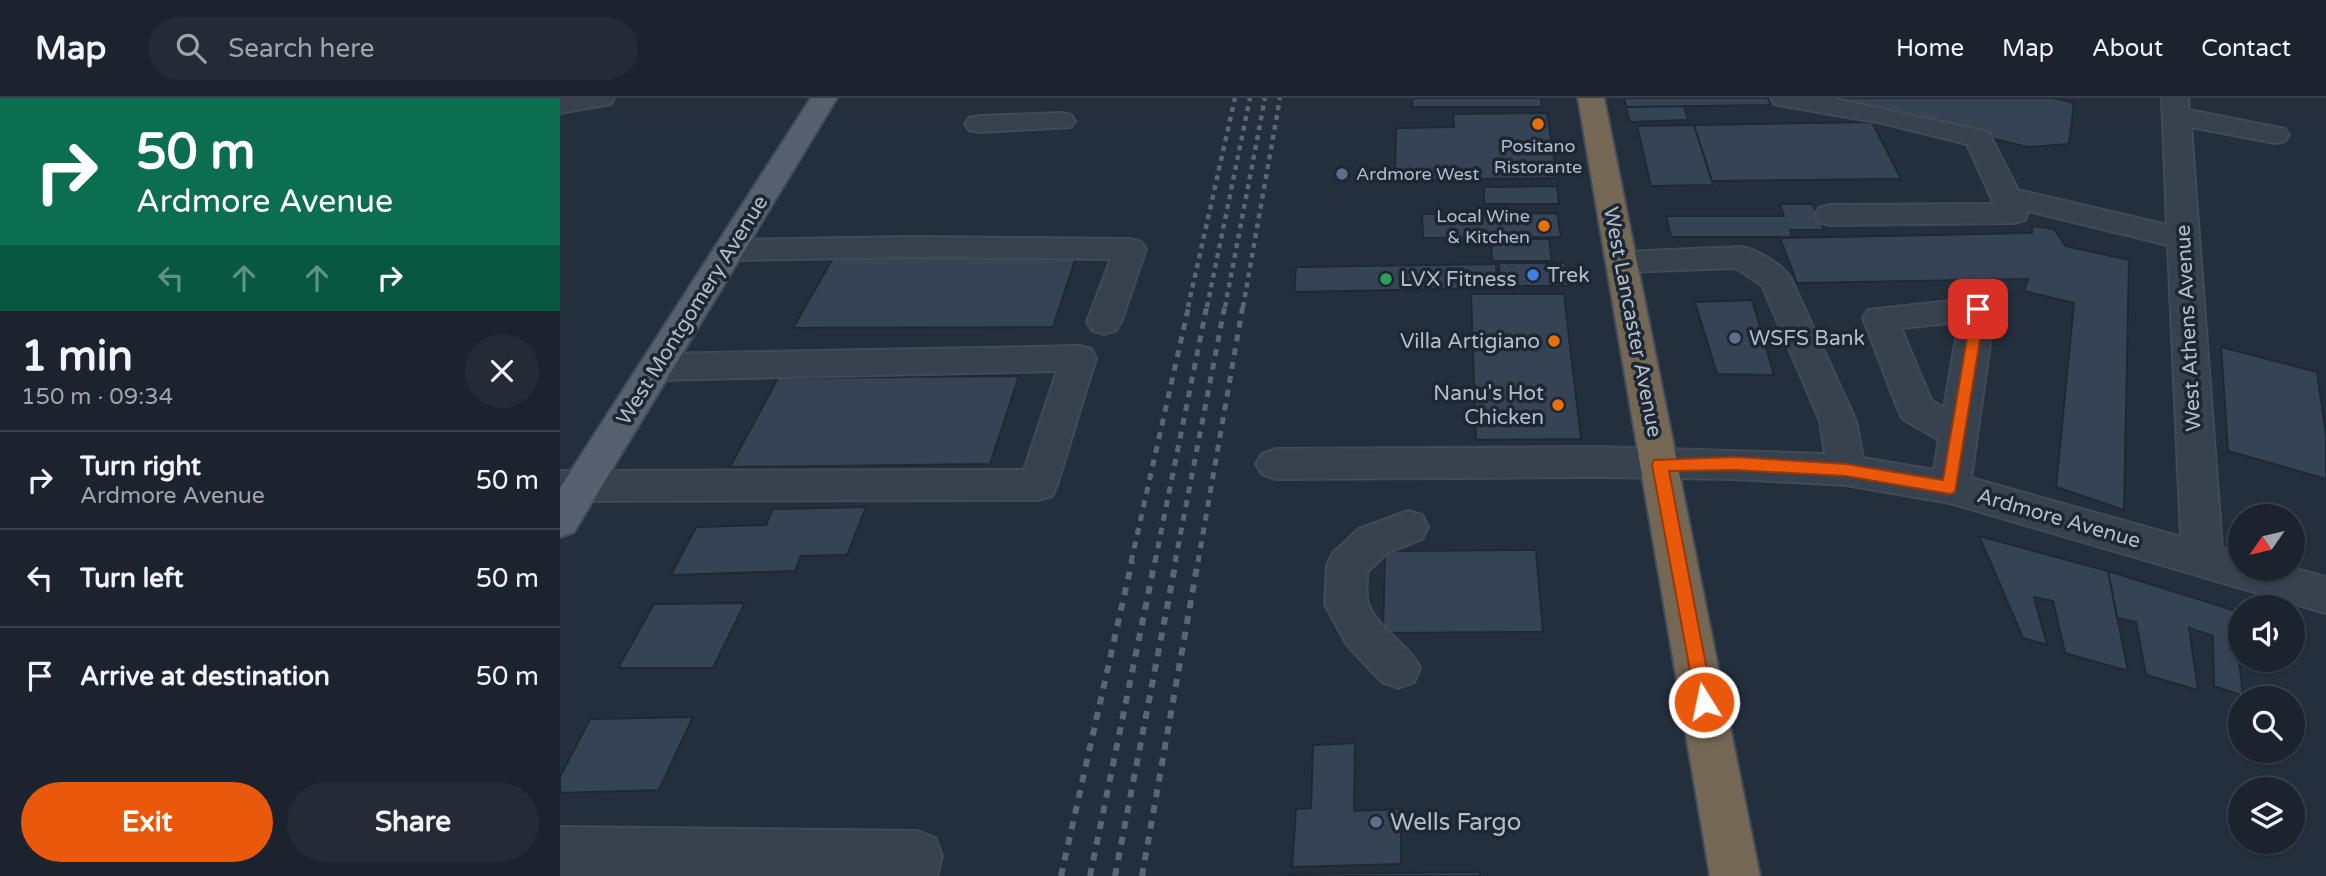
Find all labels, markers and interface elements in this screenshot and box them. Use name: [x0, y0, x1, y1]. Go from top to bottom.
search box: [148, 17, 638, 80]
text: Map: [35, 29, 106, 68]
icon: search: [172, 29, 210, 67]
text: Search here: [228, 33, 374, 64]
text: Home: [1896, 34, 1964, 63]
text: Map: [2002, 34, 2054, 63]
text: About: [2092, 34, 2163, 63]
text: Contact: [2201, 34, 2291, 63]
marker: Positano Ristorante: [1530, 116, 1546, 132]
text: 50 m: [136, 123, 255, 182]
icon: right: [21, 126, 112, 217]
place label: Positano Ristorante: [1494, 135, 1582, 178]
place label: Ardmore West: [1356, 163, 1479, 185]
marker: Ardmore West: [1334, 166, 1350, 182]
text: Ardmore Avenue: [136, 183, 393, 221]
street label: West Montgomery Avenue: [611, 191, 774, 430]
place label: Local Wine & Kitchen: [1436, 205, 1530, 248]
street label: West Lancaster Avenue: [1598, 205, 1667, 439]
marker: Local Wine & Kitchen: [1536, 218, 1552, 234]
street label: West Athens Avenue: [2171, 224, 2206, 432]
icon: left: [152, 259, 190, 297]
icon: ahead: [225, 259, 263, 297]
icon: ahead: [298, 259, 336, 297]
icon: right: [371, 259, 409, 297]
place label: Trek: [1547, 263, 1590, 288]
place label: LVX Fitness: [1400, 267, 1517, 292]
marker: Trek: [1525, 267, 1541, 283]
marker: LVX Fitness: [1378, 271, 1394, 287]
pin: [1948, 279, 2008, 339]
icon: arrive: [1959, 290, 1997, 328]
place label: WSFS Bank: [1749, 326, 1865, 351]
place label: Villa Artigiano: [1400, 329, 1540, 354]
marker: WSFS Bank: [1727, 330, 1743, 346]
text: 1 min: [21, 331, 133, 382]
marker: Villa Artigiano: [1546, 333, 1562, 349]
button: close: [465, 334, 539, 408]
place label: Nanu's Hot Chicken: [1433, 381, 1544, 430]
text: 150 m · 09:34: [21, 383, 173, 411]
marker: Nanu's Hot Chicken: [1550, 397, 1566, 413]
text: Turn right: [80, 451, 201, 482]
icon: right: [21, 461, 59, 499]
text: 50 m: [476, 465, 539, 496]
text: Ardmore Avenue: [80, 482, 265, 510]
street label: Ardmore Avenue: [1974, 483, 2144, 554]
north arrow: [2228, 504, 2305, 581]
map controls: [2228, 504, 2305, 854]
icon: left: [21, 559, 59, 597]
text: Turn left: [80, 563, 183, 594]
text: 50 m: [476, 563, 539, 594]
button: sound: [2228, 595, 2305, 672]
icon: arrive: [21, 657, 59, 695]
text: Arrive at destination: [80, 661, 330, 692]
text: 50 m: [476, 661, 539, 692]
position arrow: [1667, 665, 1741, 739]
button: search: [2228, 686, 2305, 763]
button: layers: [2228, 777, 2305, 854]
button: Exit: [21, 782, 273, 862]
button: Share: [287, 782, 539, 862]
place label: Wells Fargo: [1390, 808, 1521, 837]
marker: Wells Fargo: [1368, 814, 1384, 830]

